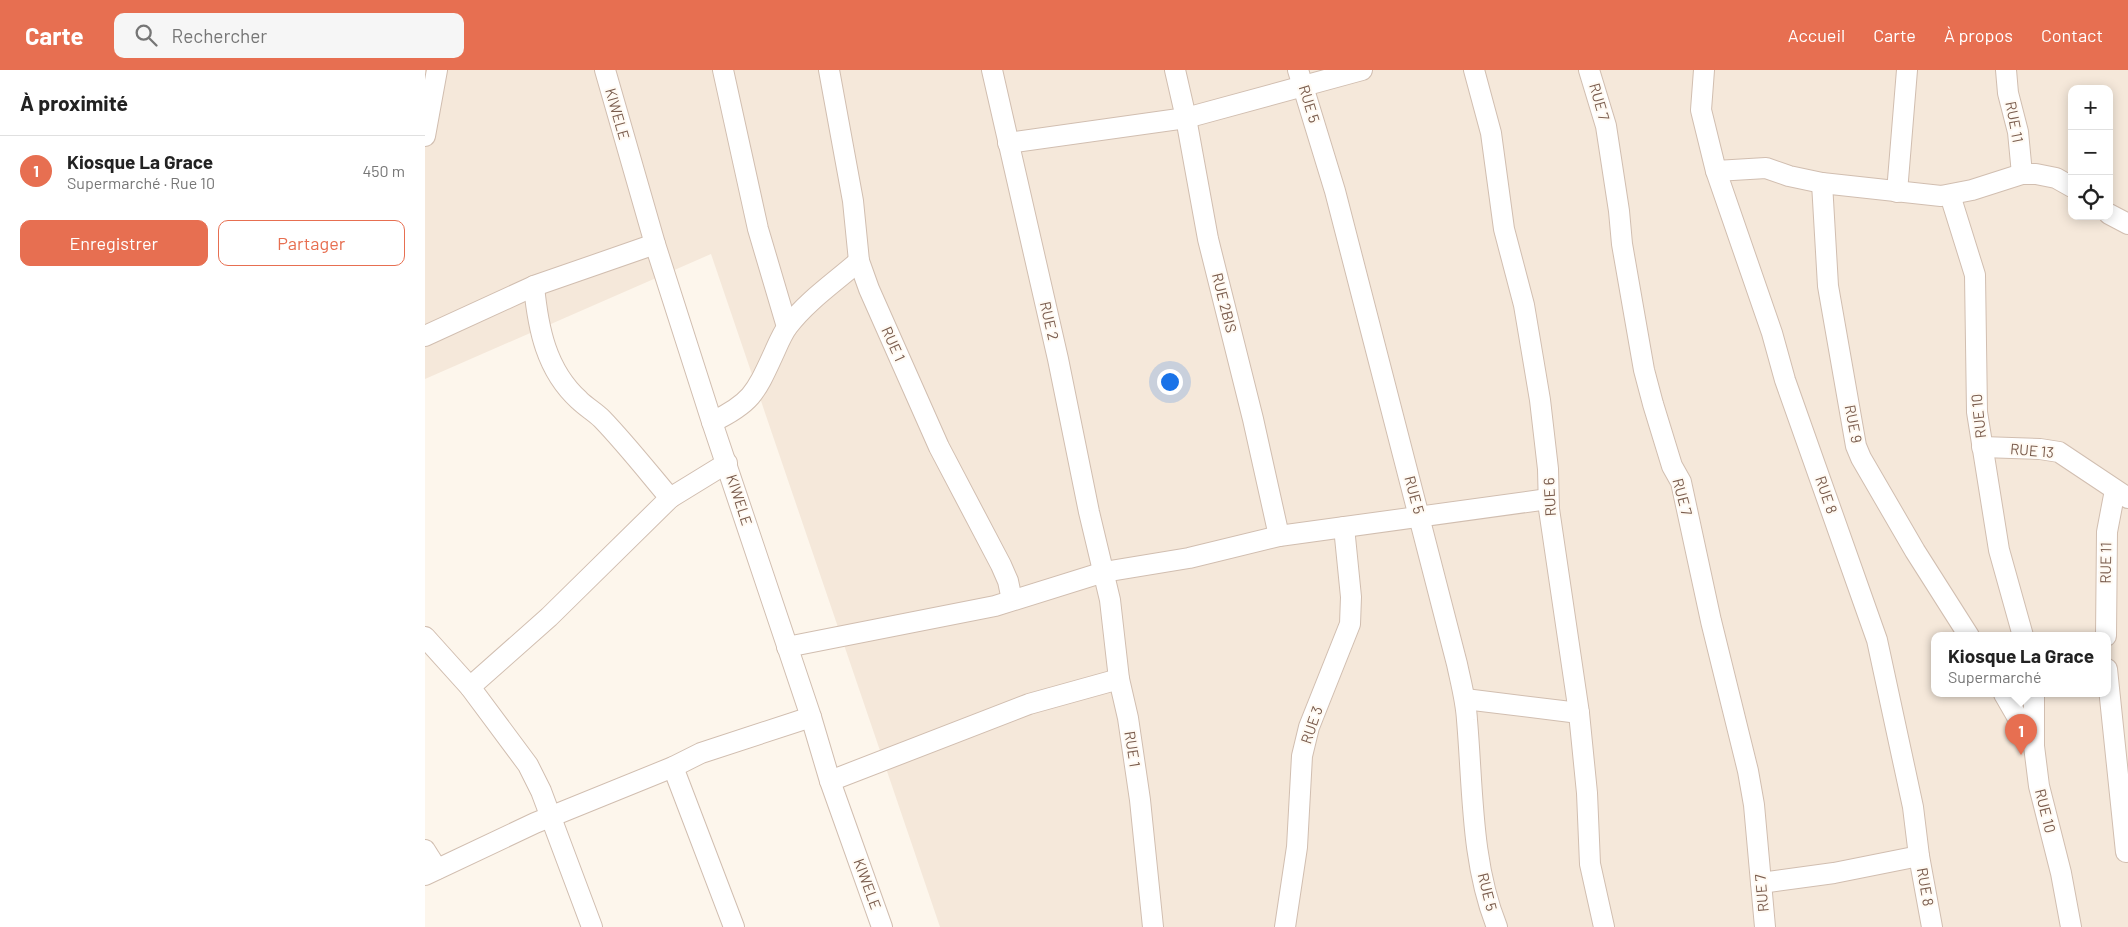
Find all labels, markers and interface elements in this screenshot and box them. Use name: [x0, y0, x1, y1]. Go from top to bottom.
search box: [114, 13, 464, 58]
text: Carte: [25, 21, 84, 50]
icon: search: [132, 21, 160, 49]
text: Rechercher: [172, 24, 267, 47]
text: Accueil: [1788, 24, 1845, 46]
text: Carte: [1873, 24, 1916, 46]
text: À propos: [1944, 24, 2013, 46]
text: Contact: [2041, 24, 2103, 46]
street label: RUE 7: [1586, 81, 1614, 123]
street label: RUE 5: [1296, 83, 1324, 125]
map controls: [2068, 85, 2113, 220]
button: +: [2068, 85, 2113, 130]
street label: KIWELE: [602, 86, 634, 142]
text: À proximité: [20, 90, 128, 115]
street label: RUE 11: [2002, 100, 2028, 144]
button: −: [2068, 130, 2113, 175]
text: Kiosque La Grace: [67, 150, 213, 173]
text: 1: [33, 161, 39, 180]
text: 450 m: [362, 161, 405, 180]
text: Supermarché · Rue 10: [67, 173, 215, 192]
button: locate: [2068, 175, 2113, 220]
button: Enregistrer: [20, 220, 208, 266]
button: Partager: [218, 220, 405, 266]
street label: RUE 2BIS: [1209, 271, 1241, 335]
street label: RUE 2: [1037, 300, 1063, 342]
street label: RUE 1: [878, 323, 910, 364]
your location: [1157, 369, 1183, 395]
street label: RUE 10: [1967, 393, 1989, 439]
street label: RUE 9: [1841, 403, 1867, 445]
street label: RUE 13: [2009, 439, 2055, 461]
street label: KIWELE: [723, 472, 757, 528]
street label: RUE 8: [1812, 473, 1842, 516]
street label: RUE 5: [1401, 474, 1429, 516]
street label: RUE 7: [1669, 476, 1697, 517]
street label: RUE 6: [1539, 477, 1559, 517]
street label: RUE 11: [2096, 542, 2114, 584]
popup: [1931, 632, 2111, 697]
text: Kiosque La Grace: [1948, 644, 2094, 667]
text: Supermarché: [1948, 667, 2041, 686]
street label: RUE 3: [1296, 703, 1326, 746]
pin: 1: [2005, 714, 2037, 755]
street label: RUE 1: [1121, 730, 1145, 768]
street label: RUE 10: [2032, 787, 2060, 835]
street label: KIWELE: [850, 856, 885, 911]
street label: RUE 8: [1914, 866, 1938, 907]
street label: RUE 5: [1475, 871, 1501, 913]
street label: RUE 7: [1750, 873, 1772, 913]

